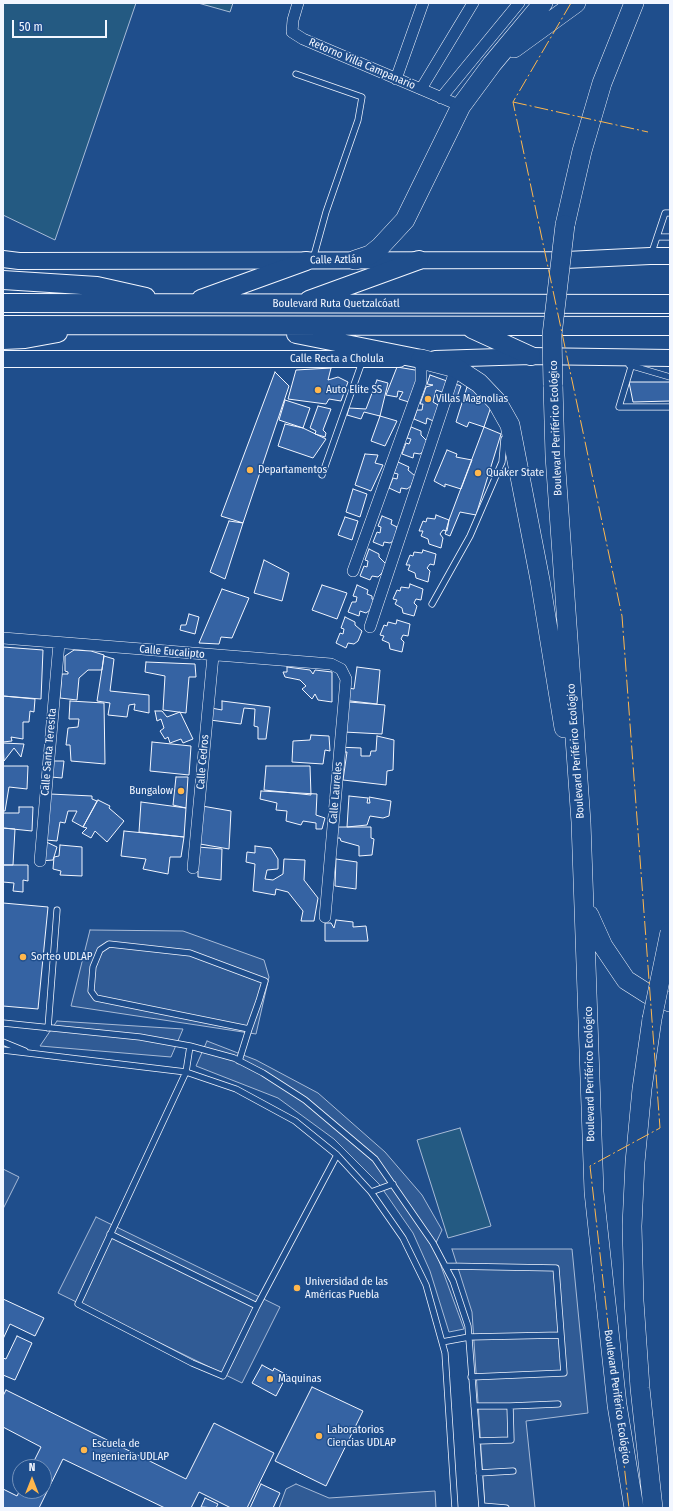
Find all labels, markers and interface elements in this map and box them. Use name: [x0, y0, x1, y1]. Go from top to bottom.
scale bar: [14, 12, 109, 38]
text: 50 m: [19, 20, 43, 34]
street label: Retorno Villa Campanario: [307, 36, 417, 92]
street label: Calle Aztlán: [310, 253, 362, 267]
street label: Boulevard Ruta Quetzalcóatl: [272, 297, 400, 311]
street label: Calle Recta a Cholula: [290, 352, 384, 366]
street label: Boulevard Periférico Ecológico: [547, 360, 565, 496]
place label: Auto Elite SS: [326, 383, 382, 397]
marker: Auto Elite SS: [313, 385, 323, 395]
place label: Villas Magnolias: [436, 392, 508, 406]
marker: Villas Magnolias: [423, 394, 433, 404]
place label: Departamentos: [258, 463, 327, 477]
marker: Departamentos: [245, 465, 255, 475]
place label: Quaker State: [486, 466, 544, 480]
marker: Quaker State: [473, 468, 483, 478]
street label: Calle Eucalipto: [139, 643, 205, 661]
street label: Boulevard Periférico Ecológico: [565, 683, 587, 819]
street label: Calle Santa Teresita: [39, 708, 59, 796]
street label: Calle Cedros: [194, 734, 212, 790]
street label: Calle Laureles: [327, 761, 345, 825]
place label: Bungalow: [129, 784, 173, 798]
marker: Bungalow: [176, 786, 186, 796]
place label: Sorteo UDLAP: [31, 950, 93, 964]
marker: Sorteo UDLAP: [18, 952, 28, 962]
street label: Boulevard Periférico Ecológico: [582, 1006, 598, 1142]
place label: Universidad de las Américas Puebla: [305, 1275, 388, 1301]
marker: Universidad de las Américas Puebla: [292, 1283, 302, 1293]
street label: Boulevard Periférico Ecológico: [601, 1329, 633, 1465]
place label: Maquinas: [278, 1372, 321, 1386]
marker: Maquinas: [265, 1374, 275, 1384]
place label: Laboratorios Ciencias UDLAP: [327, 1423, 396, 1449]
marker: Laboratorios Ciencias UDLAP: [314, 1431, 324, 1441]
place label: Escuela de Ingenieria UDLAP: [92, 1437, 169, 1463]
marker: Escuela de Ingenieria UDLAP: [79, 1445, 89, 1455]
north arrow: [12, 1459, 52, 1499]
text: N: [29, 1461, 35, 1474]

